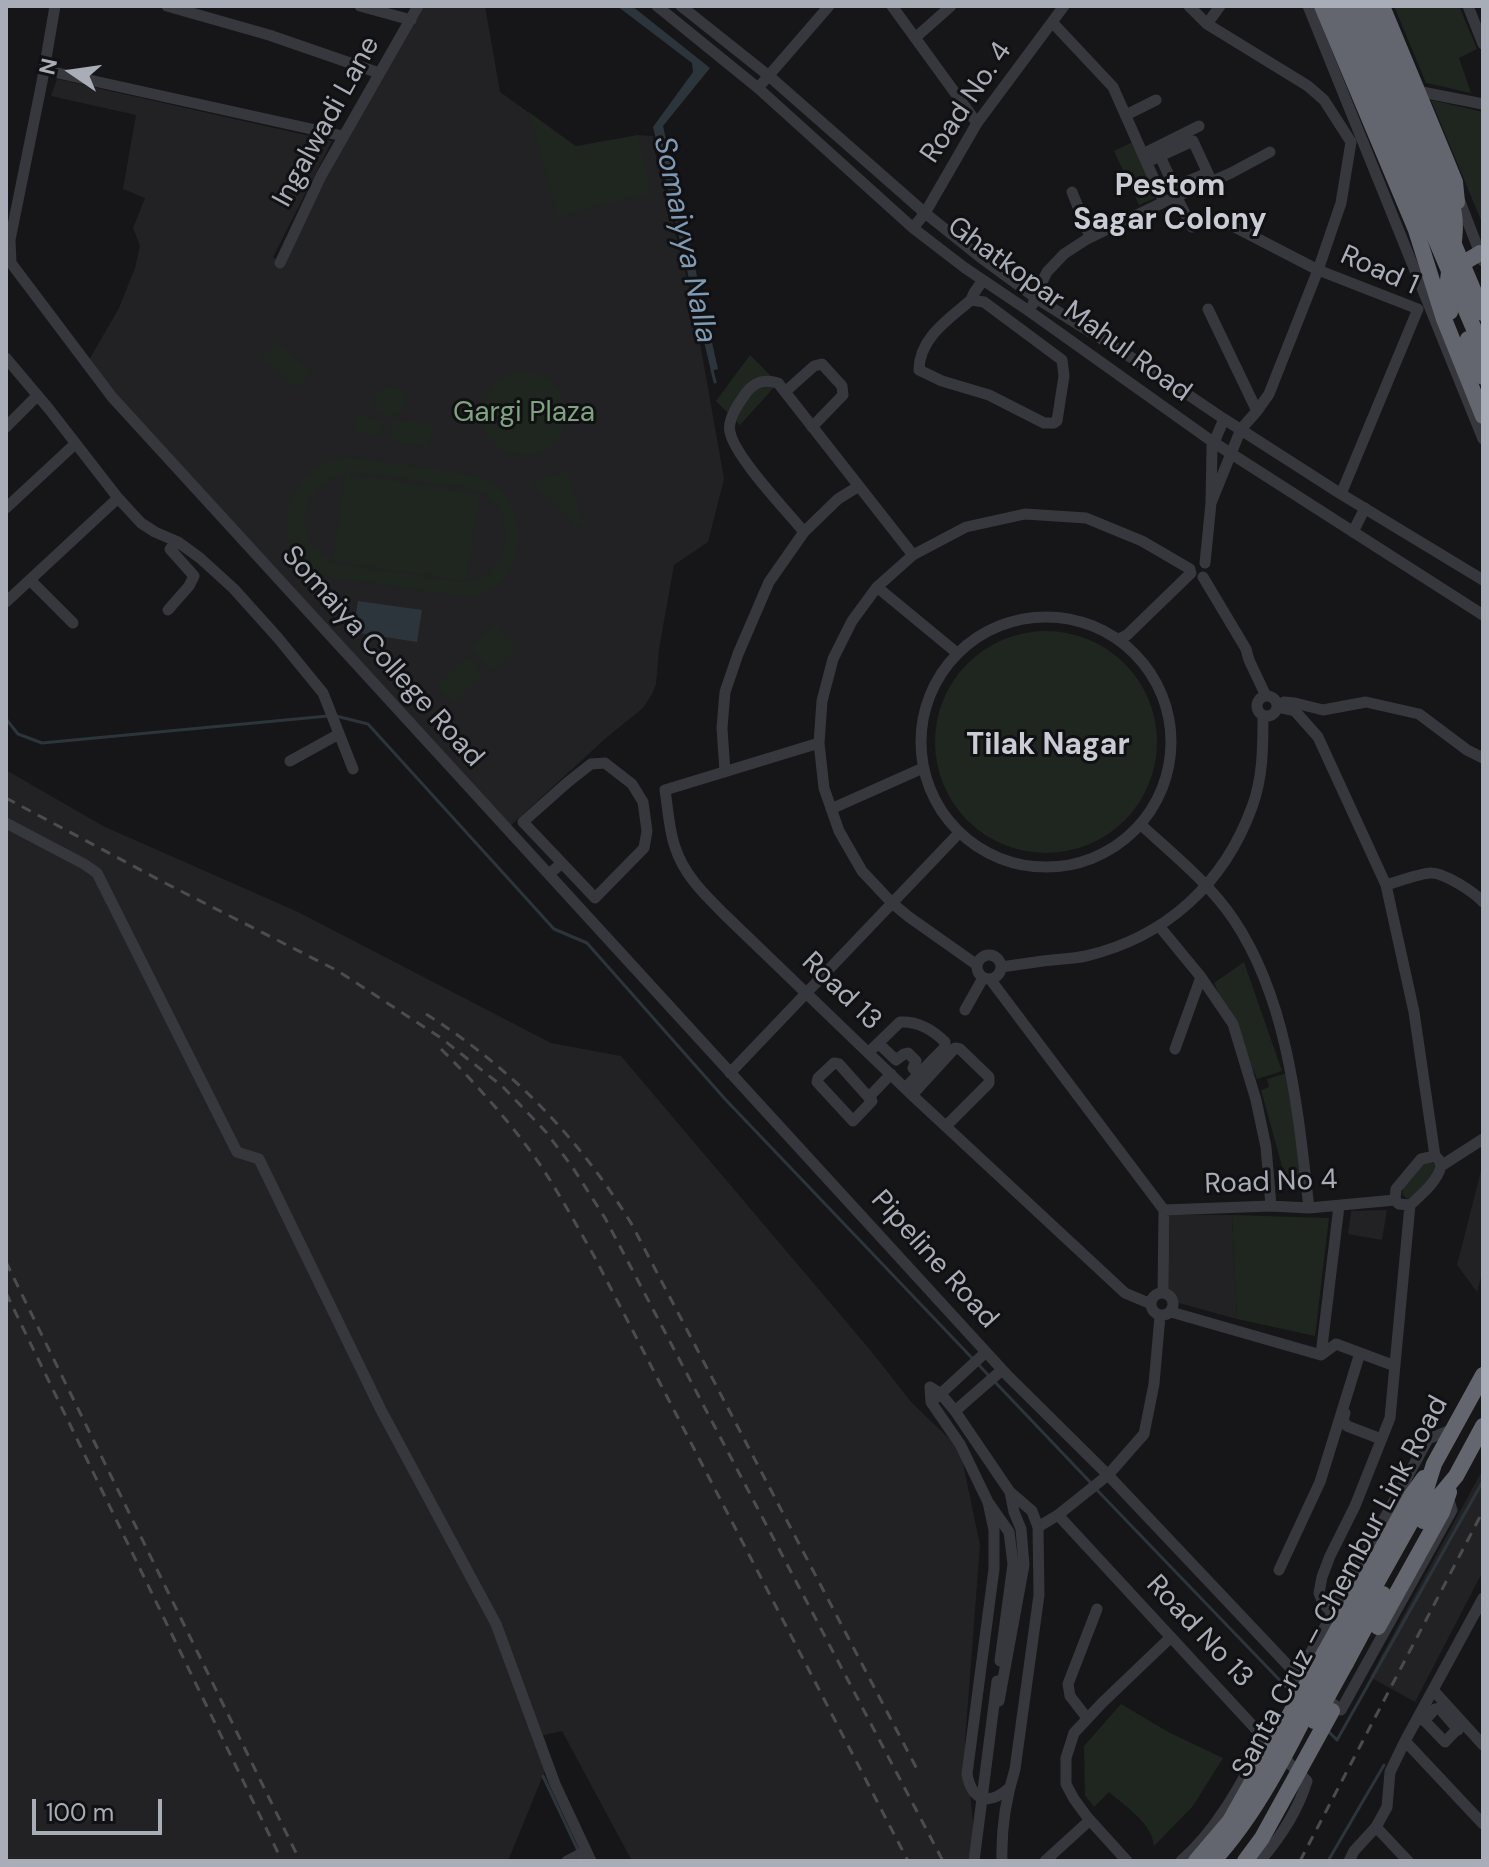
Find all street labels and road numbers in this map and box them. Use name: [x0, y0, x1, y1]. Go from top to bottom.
street label: Ingalwadi Lane: [266, 31, 388, 213]
street label: Road No. 4: [914, 36, 1020, 170]
street label: Ghatkopar Mahul Road: [941, 210, 1197, 410]
street label: Road 1: [1335, 239, 1423, 303]
street label: Somaiya College Road: [274, 540, 490, 774]
street label: Road 13: [794, 946, 888, 1038]
street label: Road No 4: [1204, 1164, 1338, 1202]
street label: Pipeline Road: [863, 1184, 1005, 1336]
street label: Santa Cruz – Chembur Link Road: [1226, 1391, 1456, 1783]
street label: Road No 13: [1139, 1569, 1259, 1695]

